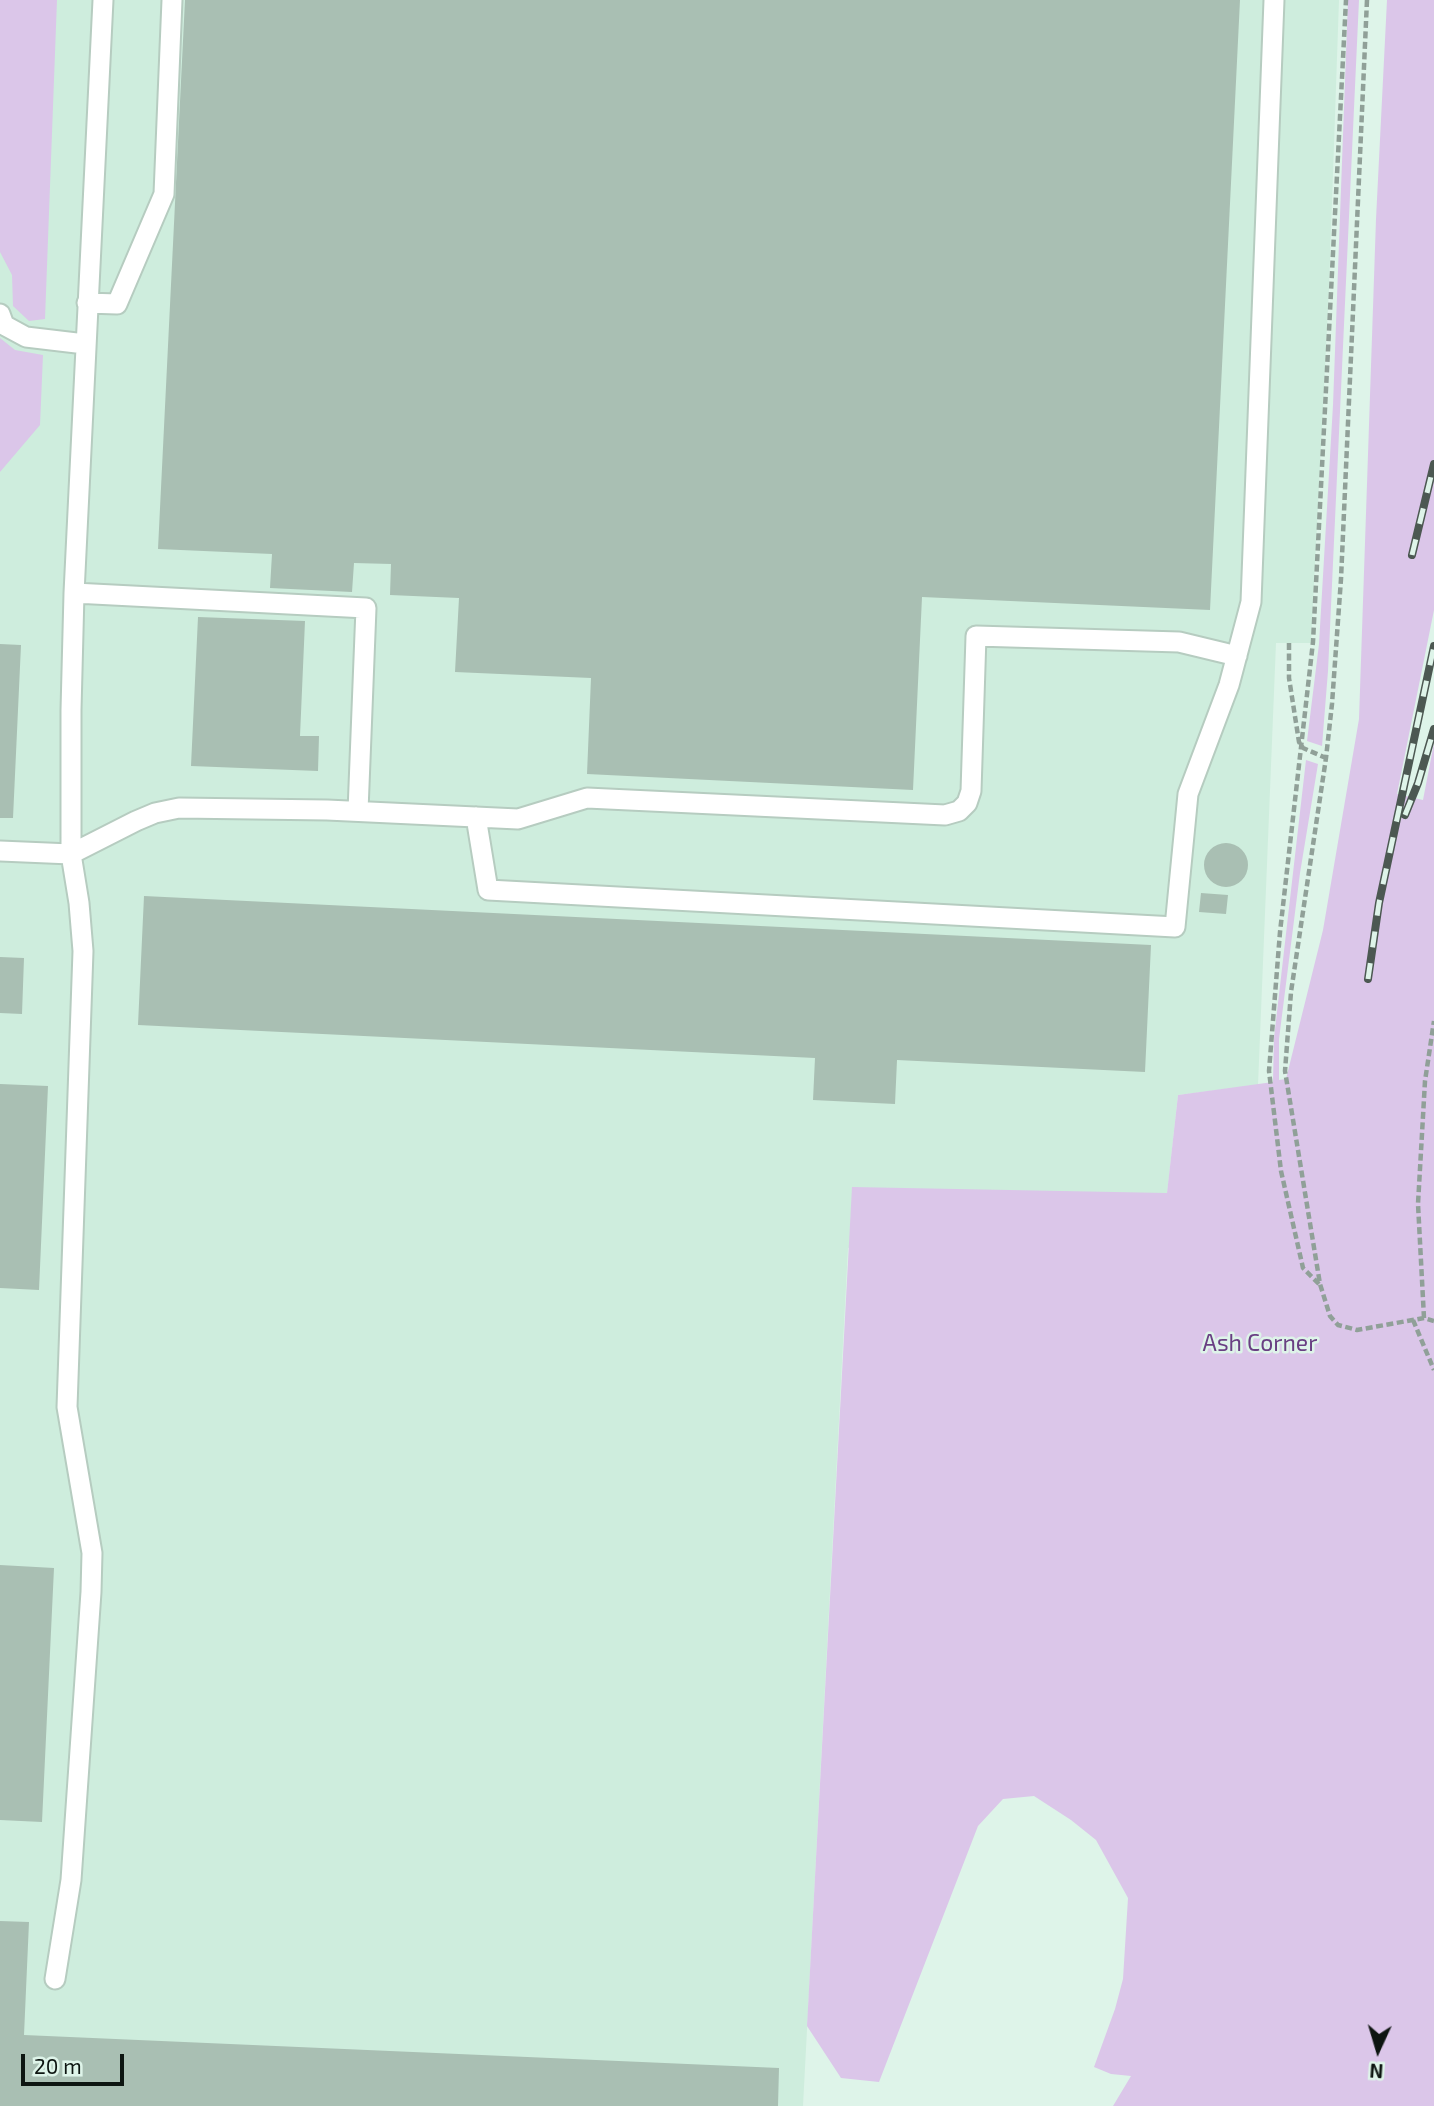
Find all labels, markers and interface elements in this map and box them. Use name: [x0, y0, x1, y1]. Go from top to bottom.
park label: Ash Corner: [1203, 1329, 1317, 1357]
north arrow: [1343, 2015, 1413, 2085]
scale bar: [24, 2039, 128, 2084]
text: 20 m: [34, 2053, 82, 2078]
text: N: [1369, 2059, 1384, 2083]

